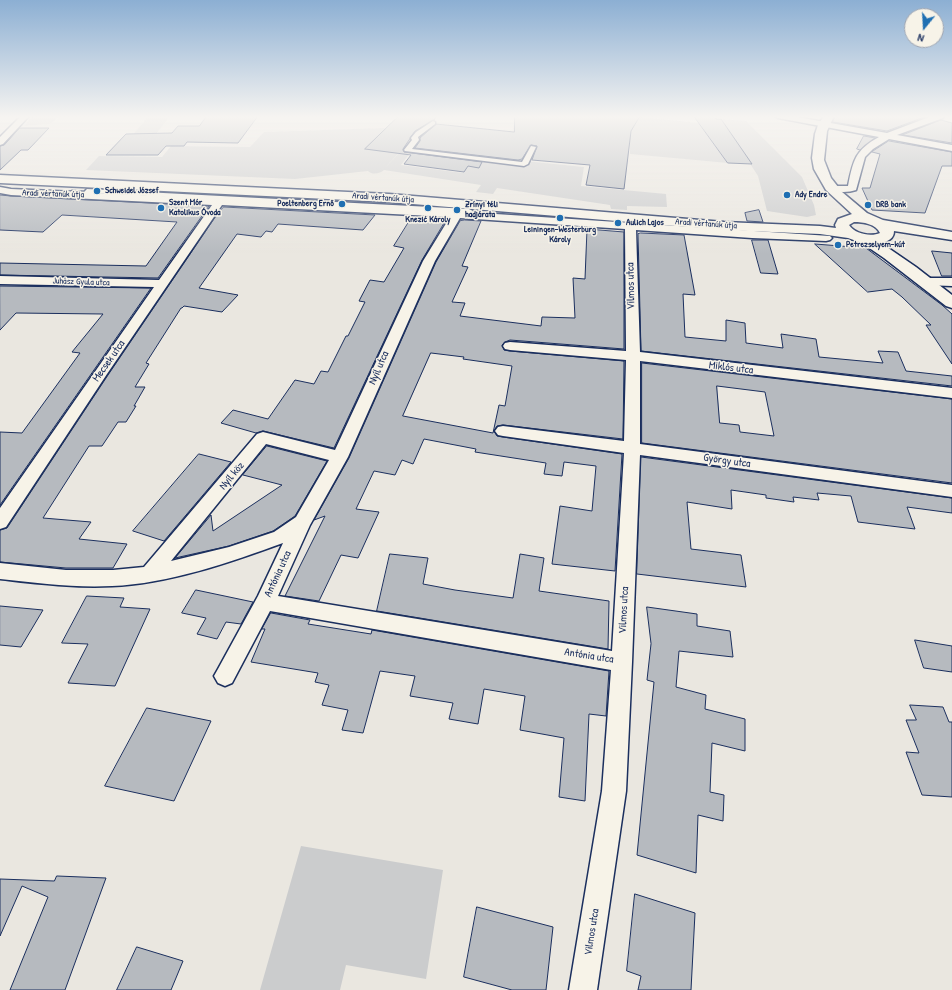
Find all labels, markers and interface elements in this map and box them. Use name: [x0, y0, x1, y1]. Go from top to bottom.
north arrow: [904, 8, 944, 48]
text: N: [916, 31, 926, 46]
marker: Schweidel József: [92, 186, 102, 196]
place label: Schweidel József: [105, 186, 159, 196]
street label: Aradi vértanúk útja: [22, 188, 84, 200]
street label: Aradi vértanúk útja: [352, 190, 414, 206]
marker: Ady Endre: [782, 190, 792, 200]
place label: Ady Endre: [795, 190, 827, 200]
place label: Szent Mór Katolikus Óvoda: [169, 198, 221, 219]
place label: Poeltenberg Ernő: [277, 199, 334, 209]
marker: Poeltenberg Ernő: [337, 199, 347, 209]
place label: Zrínyi téli hadjárata: [465, 200, 498, 221]
marker: DRB bank: [863, 200, 873, 210]
place label: DRB bank: [876, 200, 906, 210]
marker: Szent Mór Katolikus Óvoda: [156, 203, 166, 213]
marker: Knezić Károly: [423, 203, 433, 213]
marker: Zrínyi téli hadjárata: [452, 205, 462, 215]
marker: Leiningen-Westerburg Károly: [555, 213, 565, 223]
place label: Knezić Károly: [405, 215, 451, 225]
street label: Aradi vértanúk útja: [675, 216, 737, 232]
marker: Aulich Lajos: [613, 218, 623, 228]
place label: Aulich Lajos: [626, 218, 664, 228]
place label: Leiningen-Westerburg Károly: [524, 225, 596, 246]
marker: Petrezselyem-kút: [833, 240, 843, 250]
place label: Petrezselyem-kút: [846, 240, 905, 250]
street label: Vilmos utca: [624, 262, 638, 310]
street label: Juhász Gyula utca: [52, 276, 110, 288]
street label: Mecsek utca: [90, 338, 128, 384]
street label: Nyíl utca: [366, 349, 392, 387]
street label: Miklós utca: [708, 359, 754, 377]
street label: György utca: [703, 451, 751, 471]
street label: Nyíl köz: [217, 459, 247, 493]
street label: Antónia utca: [262, 549, 294, 599]
street label: Vilmos utca: [616, 586, 632, 634]
street label: Antónia utca: [563, 646, 615, 666]
street label: Vilmos utca: [582, 908, 602, 956]

